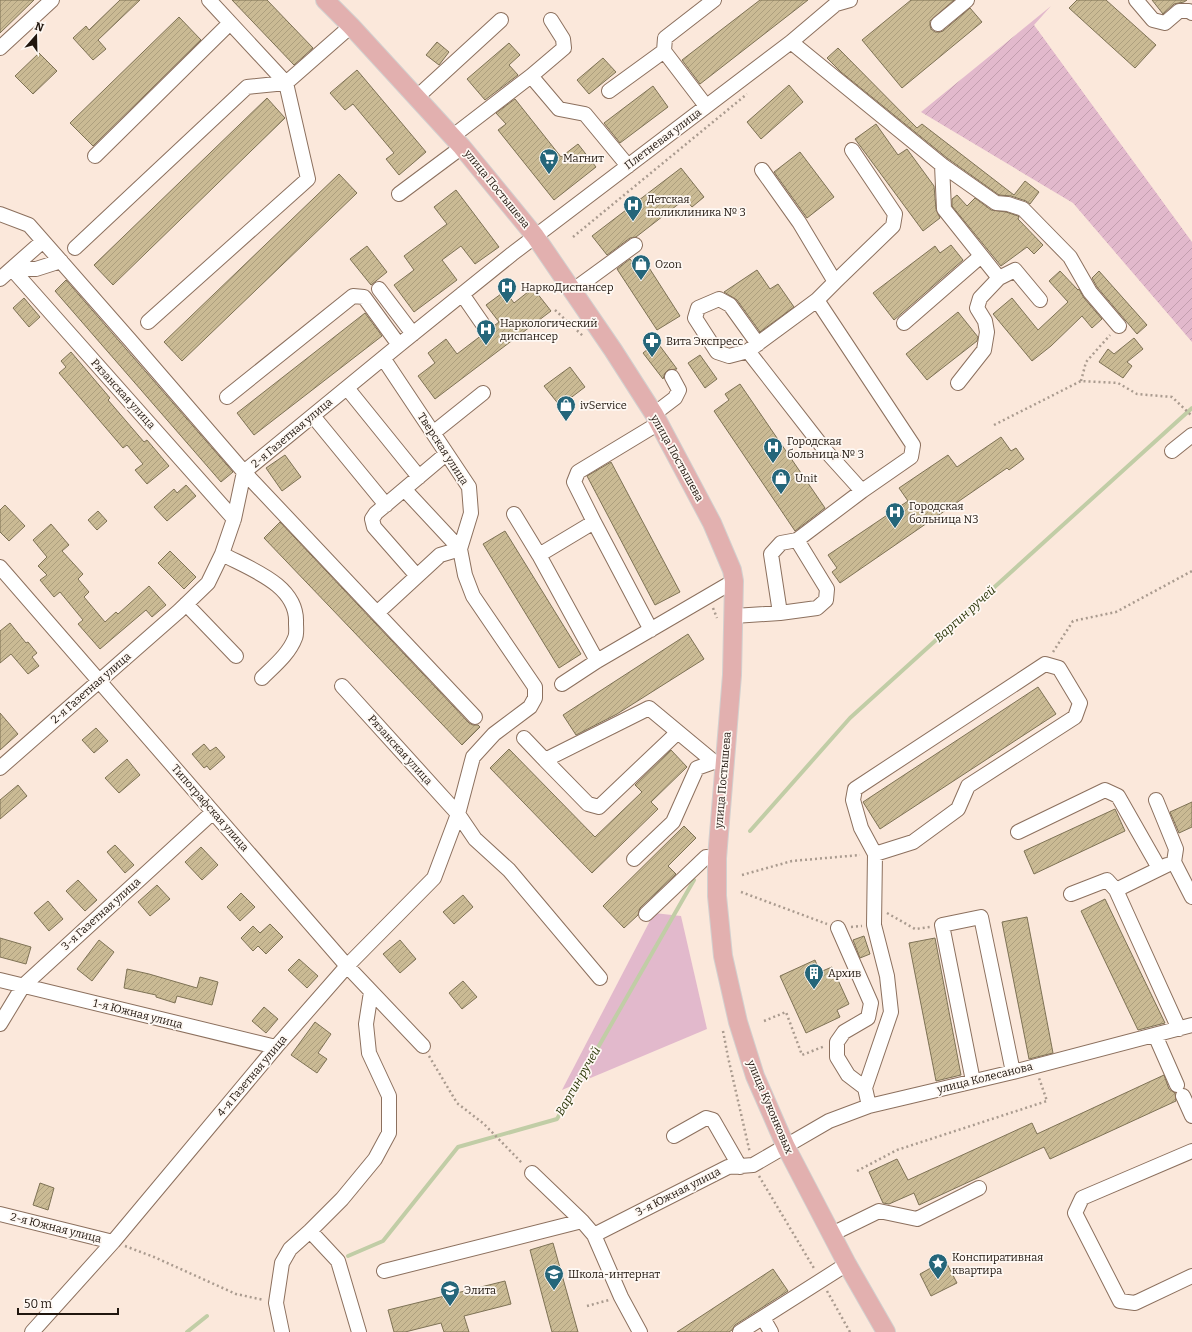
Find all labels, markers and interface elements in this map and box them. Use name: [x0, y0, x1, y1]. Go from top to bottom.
north arrow: [16, 16, 56, 56]
text: N: [33, 20, 46, 35]
street label: Плетневая улица: [622, 106, 704, 172]
street label: улица Постышева: [461, 146, 533, 231]
supermarket icon: Магнит: [538, 147, 560, 175]
place label: Магнит: [563, 152, 604, 165]
place label: Детская поликлиника № 3: [647, 193, 746, 219]
hospital icon: Детская поликлиника № 3: [622, 194, 644, 222]
shop icon: Ozon: [630, 253, 652, 281]
place label: Ozon: [655, 258, 682, 271]
hospital icon: НаркоДиспансер: [496, 276, 518, 304]
place label: НаркоДиспансер: [521, 281, 614, 294]
place label: Наркологический диспансер: [500, 317, 598, 343]
hospital icon: Наркологический диспансер: [475, 318, 497, 346]
pharmacy icon: Вита Экспресс: [641, 330, 663, 358]
place label: Вита Экспресс: [666, 335, 743, 348]
street label: Рязанская улица: [88, 356, 158, 432]
shop icon: ivService: [555, 394, 577, 422]
street label: 2-я Газетная улица: [249, 395, 335, 471]
place label: ivService: [580, 399, 627, 412]
street label: Тверская улица: [415, 411, 471, 487]
street label: улица Постышева: [647, 411, 706, 504]
place label: Городская больница № 3: [787, 435, 864, 461]
hospital icon: Городская больница № 3: [762, 436, 784, 464]
shop icon: Unit: [770, 467, 792, 495]
place label: Unit: [795, 472, 817, 485]
place label: Городская больница N3: [909, 500, 979, 526]
hospital icon: Городская больница N3: [884, 501, 906, 529]
water label: Варгин ручей: [932, 583, 998, 645]
street label: 2-я Газетная улица: [48, 650, 134, 726]
street label: Рязанская улица: [365, 712, 435, 788]
street label: улица Постышева: [712, 731, 734, 830]
street label: Типографская улица: [169, 762, 251, 854]
street label: 3-я Газетная улица: [59, 875, 143, 953]
building icon: Архив: [803, 962, 825, 990]
place label: Архив: [828, 967, 861, 980]
street label: 1-я Южная улица: [92, 997, 184, 1031]
street label: 4-я Газетная улица: [214, 1033, 290, 1119]
water label: Варгин ручей: [553, 1044, 603, 1118]
street label: улица Куконковых: [744, 1057, 796, 1156]
street label: улица Колесанова: [935, 1060, 1034, 1096]
street label: 3-я Южная улица: [633, 1165, 723, 1219]
street label: 2-я Южная улица: [9, 1210, 103, 1246]
place label: Конспиративная квартира: [952, 1251, 1043, 1277]
place icon: Конспиративная квартира: [927, 1252, 949, 1280]
school or university icon: Школа-интернат: [543, 1263, 565, 1291]
place label: Школа-интернат: [568, 1268, 660, 1281]
school or university icon: Элита: [439, 1279, 461, 1307]
place label: Элита: [464, 1284, 496, 1297]
scale bar: [18, 1290, 118, 1316]
text: 50 m: [24, 1297, 53, 1311]

